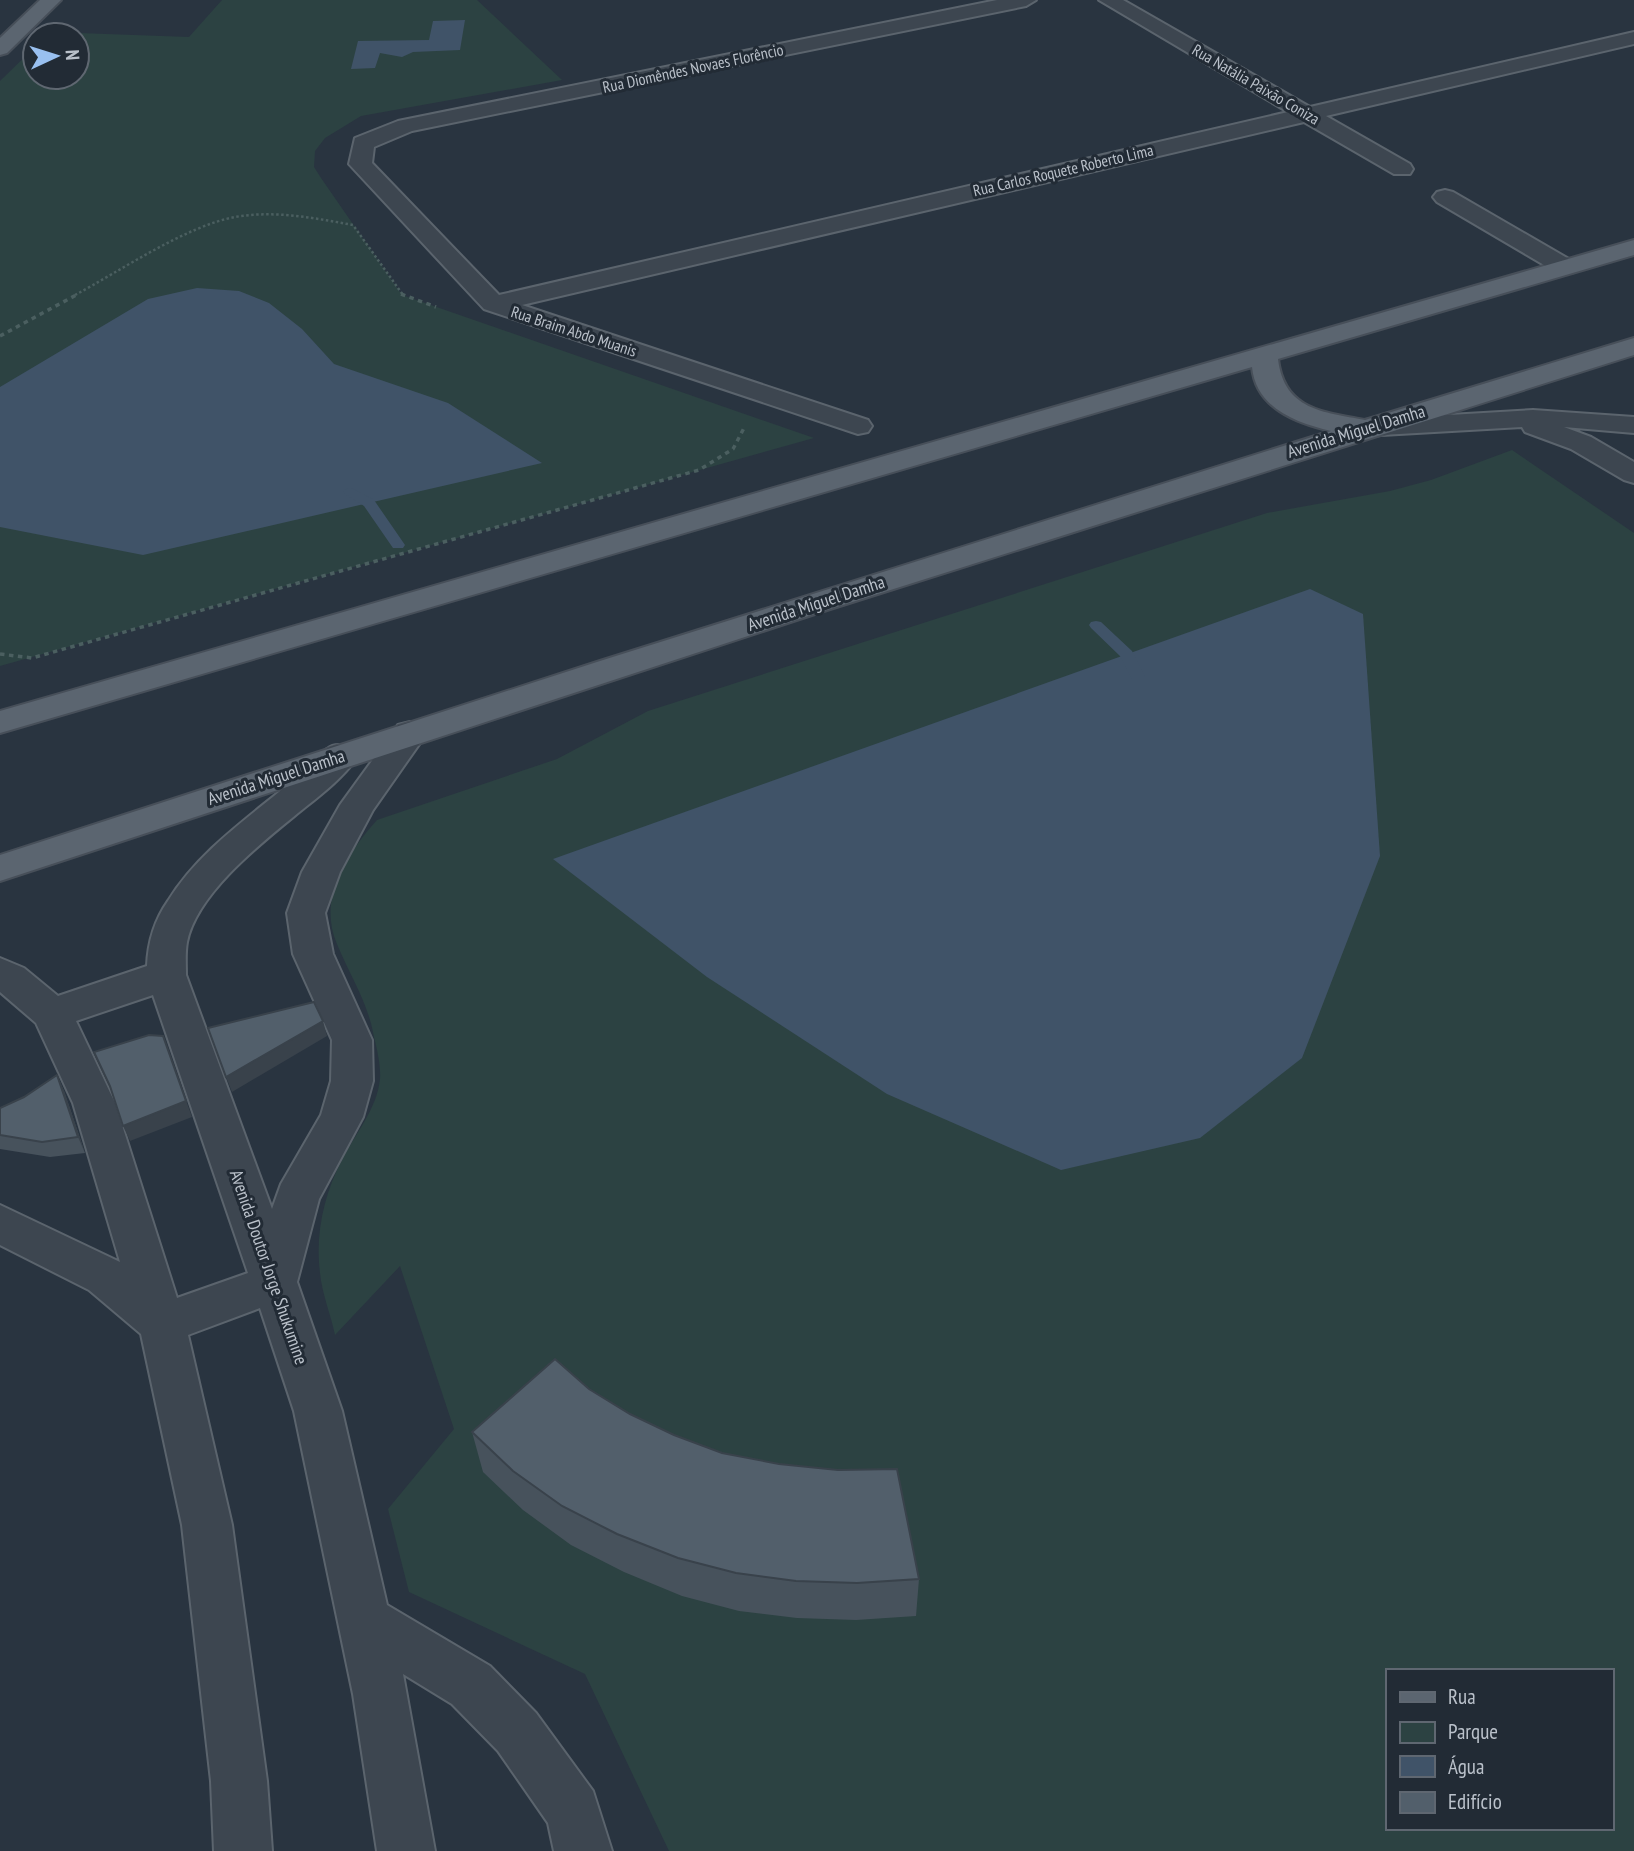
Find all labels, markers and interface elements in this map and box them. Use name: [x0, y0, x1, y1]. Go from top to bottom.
north arrow: [21, 21, 91, 91]
street label: Rua Diomêndes Novaes Florêncio: [601, 39, 785, 97]
street label: Rua Natália Paixão Coniza: [1189, 39, 1323, 129]
text: N: [61, 49, 85, 61]
street label: Rua Carlos Roquete Roberto Lima: [971, 140, 1155, 200]
street label: Rua Braim Abdo Muanis: [509, 301, 639, 361]
street label: Avenida Miguel Damha: [1284, 399, 1428, 463]
street label: Avenida Miguel Damha: [744, 570, 888, 636]
street label: Avenida Miguel Damha: [204, 744, 348, 810]
street label: Avenida Doutor Jorge Shukumine: [225, 1167, 313, 1367]
legend: [1386, 1669, 1613, 1830]
text: Rua: [1448, 1683, 1476, 1710]
text: Parque: [1448, 1718, 1498, 1745]
text: Água: [1448, 1753, 1484, 1780]
text: Edifício: [1448, 1788, 1502, 1815]

